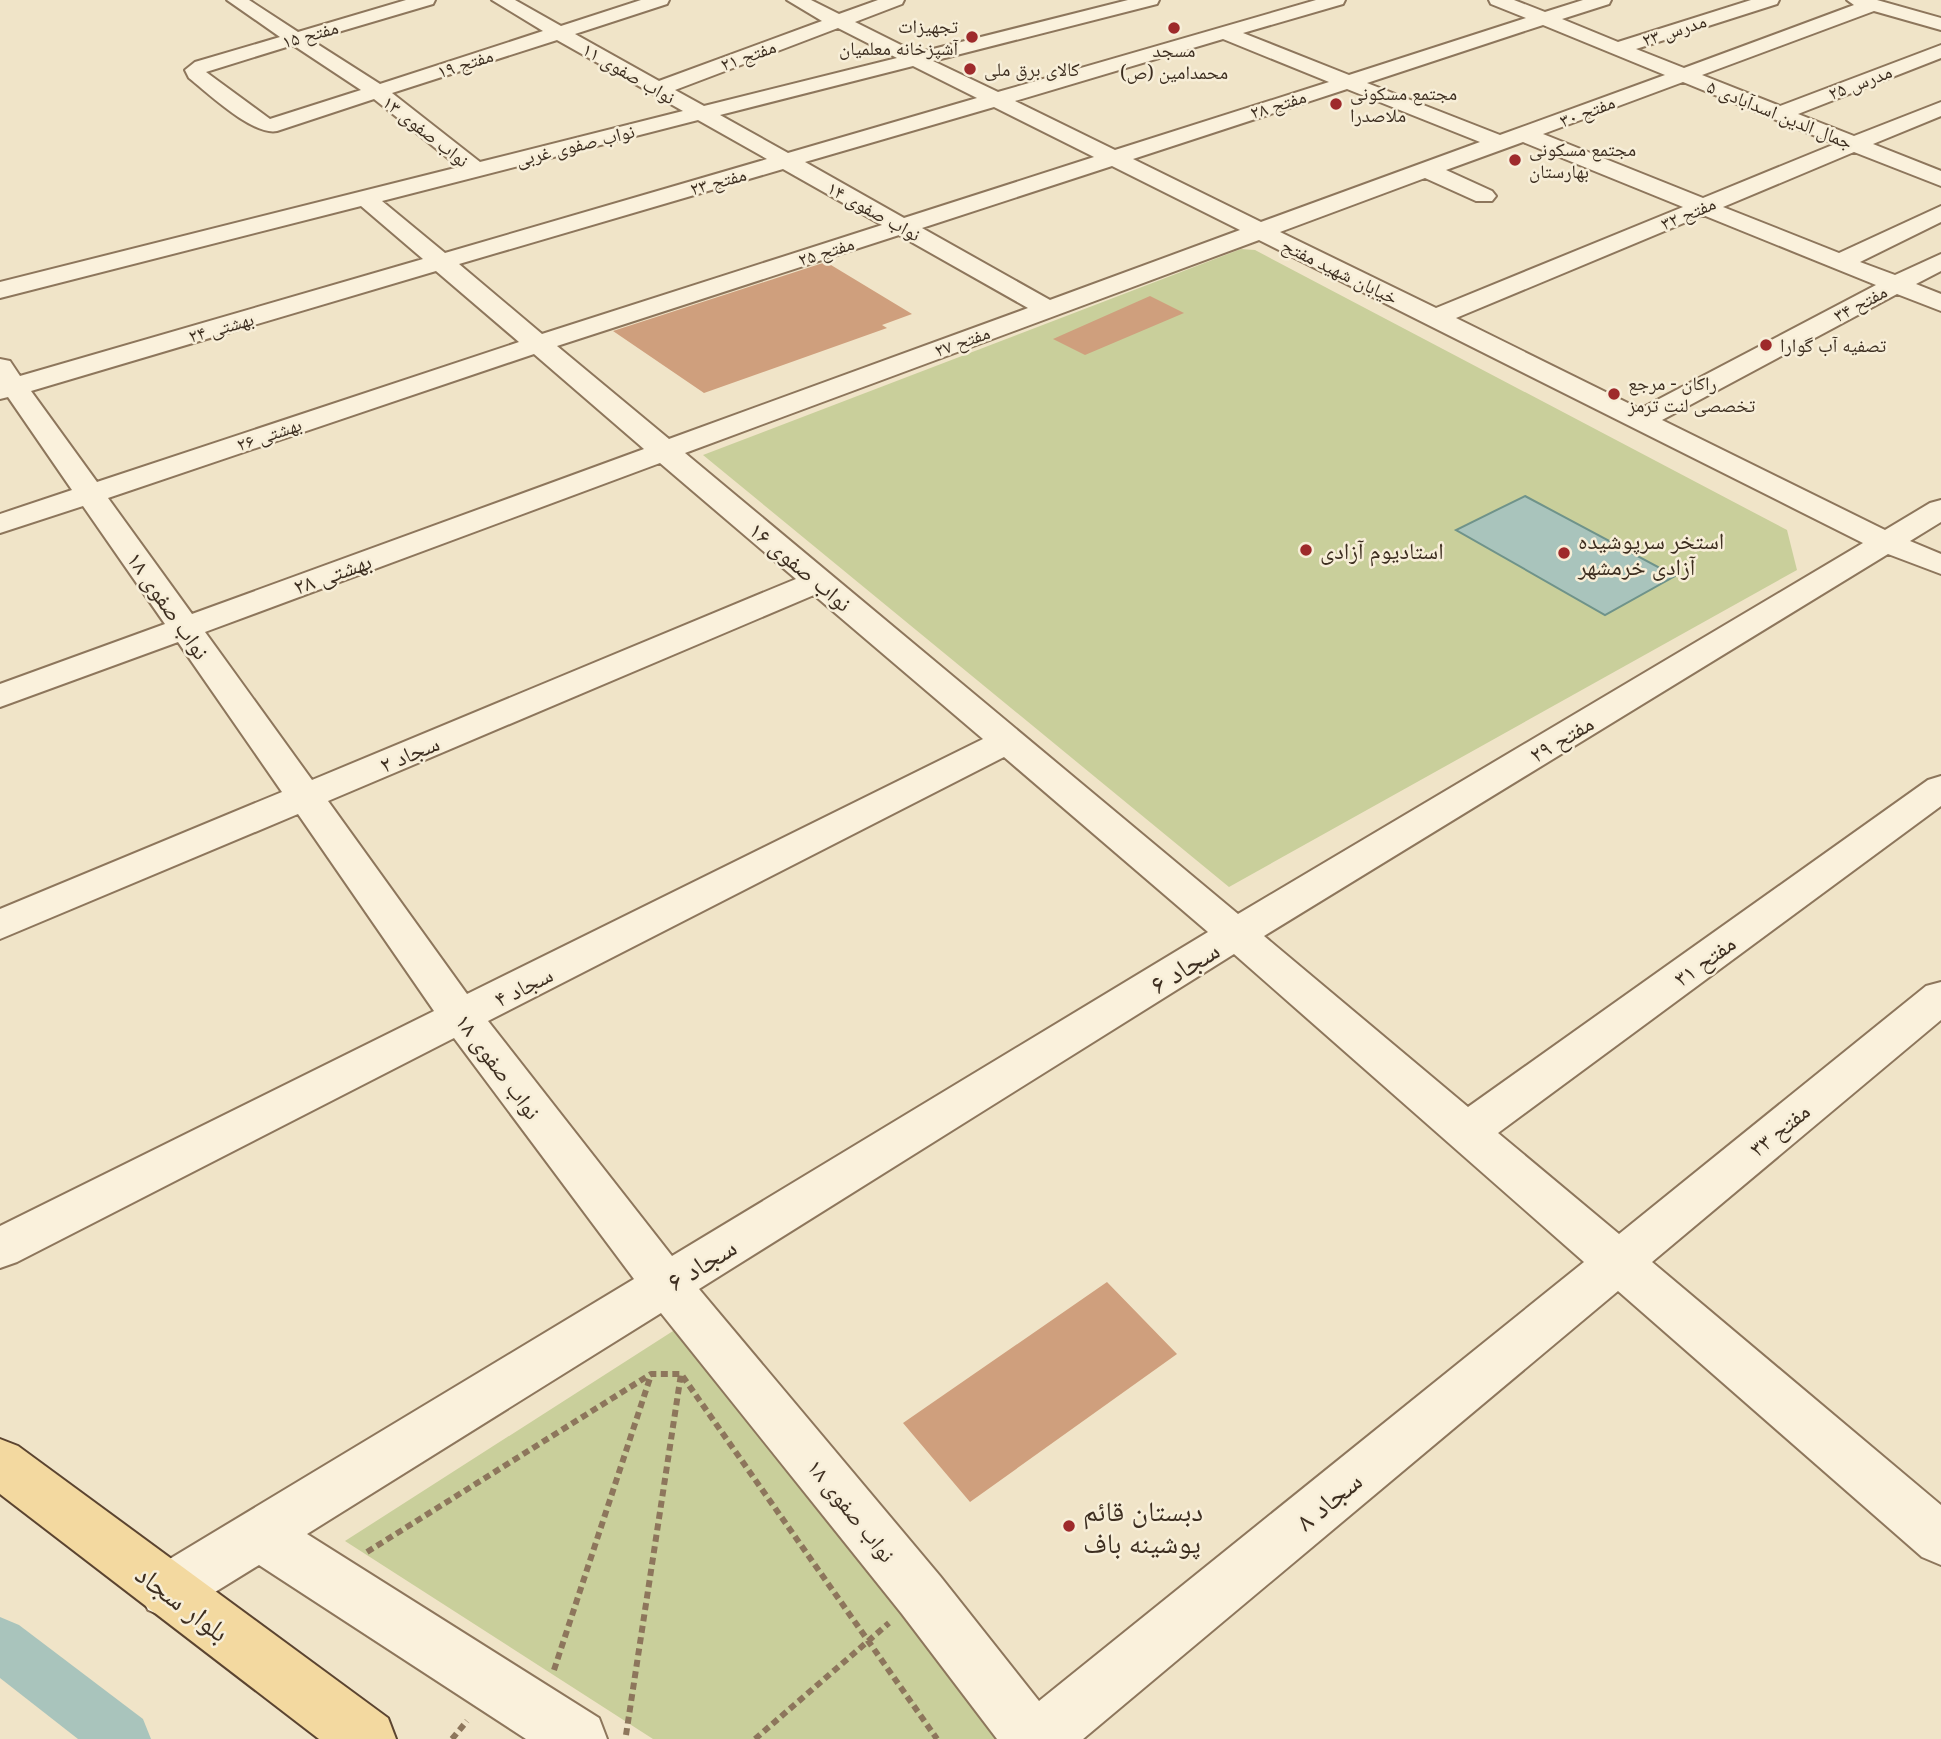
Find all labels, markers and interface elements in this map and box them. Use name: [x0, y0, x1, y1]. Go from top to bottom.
street label: مدرس ۲۳: [1638, 7, 1710, 53]
place label: تجهيزات آشپزخانه معلمیان: [839, 13, 959, 61]
street label: مفتح ۱۵: [279, 14, 341, 54]
marker: مسجد محمدامین (ص): [1166, 20, 1182, 36]
marker: تجهيزات آشپزخانه معلمیان: [964, 29, 980, 45]
street label: مفتح ۲۱: [717, 33, 779, 77]
street label: نواب صفوی ۱۱: [578, 36, 680, 110]
place label: مسجد محمدامین (ص): [1120, 37, 1228, 85]
street label: مفتح ۱۹: [434, 42, 496, 84]
place label: کالای برق ملی: [984, 56, 1080, 82]
street label: مدرس ۲۵: [1824, 58, 1896, 106]
marker: کالای برق ملی: [962, 61, 978, 77]
street label: جمال الدین اسدآبادی ۵: [1703, 73, 1857, 155]
place label: مجتمع مسکونی ملاصدرا: [1350, 80, 1457, 128]
street label: مفتح ۲۸: [1247, 83, 1309, 125]
street label: نواب صفوی ۱۳: [377, 89, 475, 173]
street label: مفتح ۳۰: [1555, 89, 1619, 133]
marker: مجتمع مسکونی ملاصدرا: [1328, 96, 1344, 112]
street label: نواب صفوی غربی: [513, 118, 637, 172]
place label: مجتمع مسکونی بهارستان: [1529, 136, 1636, 184]
marker: مجتمع مسکونی بهارستان: [1507, 152, 1523, 168]
street label: مفتح ۲۳: [687, 161, 749, 201]
street label: نواب صفوی ۱۴: [823, 175, 925, 247]
street label: مفتح ۳۲: [1656, 190, 1720, 236]
street label: مفتح ۲۵: [795, 230, 857, 272]
street label: خیابان شهید مفتح: [1278, 232, 1402, 310]
street label: مفتح ۳۴: [1829, 278, 1891, 328]
street label: بهشتی ۲۴: [185, 305, 257, 349]
street label: مفتح ۲۷: [931, 319, 993, 363]
place label: تصفیه آب گوارا: [1780, 332, 1887, 358]
marker: تصفیه آب گوارا: [1758, 337, 1774, 353]
place label: راکان - مرجع تخصصی لنت ترمز: [1627, 370, 1756, 418]
marker: راکان - مرجع تخصصی لنت ترمز: [1606, 386, 1622, 402]
street label: بهشتی ۲۶: [233, 411, 305, 457]
street label: نواب صفوی ۱۶: [743, 514, 859, 618]
place label: استخر سرپوشیده آزادی خرمشهر: [1577, 524, 1724, 582]
place label: استادیوم آزادی: [1320, 534, 1444, 567]
marker: استادیوم آزادی: [1298, 542, 1314, 558]
street label: بهشتی ۲۸: [288, 544, 376, 602]
street label: نواب صفوی ۱۸: [120, 545, 218, 665]
marker: استخر سرپوشیده آزادی خرمشهر: [1556, 545, 1572, 561]
street label: مفتح ۲۹: [1523, 706, 1599, 770]
street label: سجاد ۲: [374, 726, 444, 780]
street label: مفتح ۳۱: [1666, 927, 1742, 993]
street label: سجاد ۶: [1142, 930, 1226, 1002]
street label: سجاد ۴: [488, 958, 558, 1014]
street label: نواب صفوی ۱۸: [449, 1006, 549, 1126]
street label: مفتح ۳۳: [1742, 1095, 1816, 1163]
street label: سجاد ۶: [659, 1227, 743, 1299]
street label: نواب صفوی ۱۸: [800, 1451, 904, 1569]
street label: سجاد ۸: [1287, 1461, 1369, 1539]
place label: دبستان قائم پوشینه باف: [1083, 1491, 1203, 1561]
marker: دبستان قائم پوشینه باف: [1061, 1518, 1077, 1534]
street label: بلوار سجاد: [128, 1554, 238, 1650]

